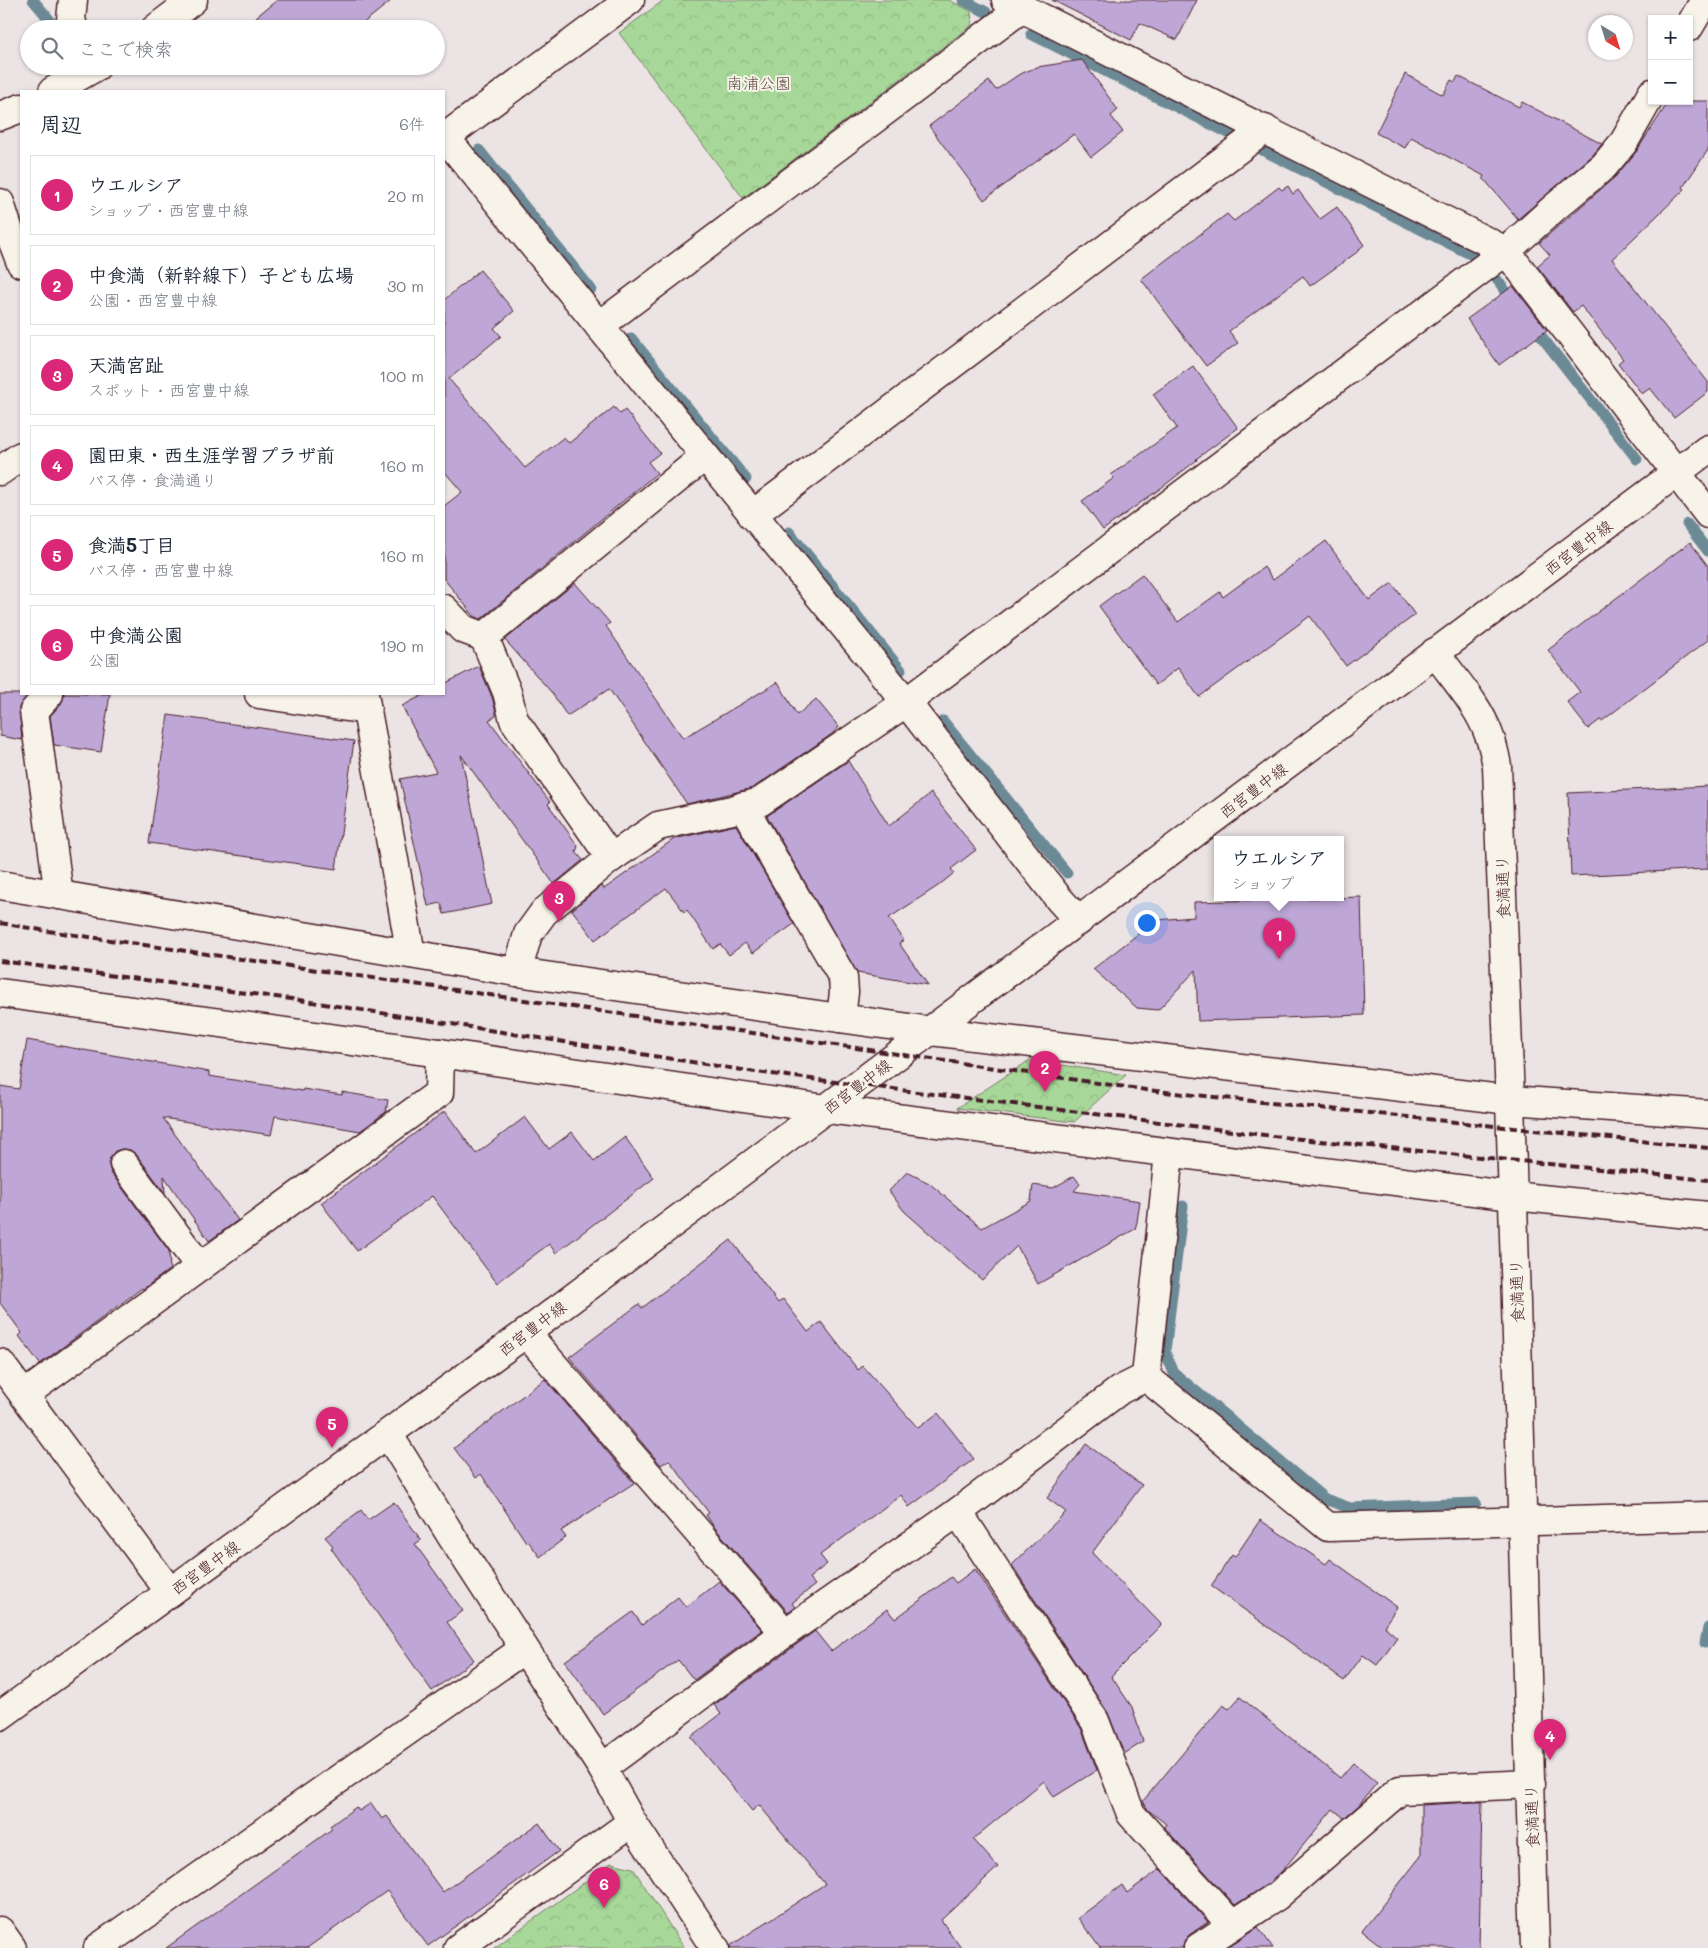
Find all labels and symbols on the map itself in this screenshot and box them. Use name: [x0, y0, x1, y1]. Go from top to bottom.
north arrow: [1588, 15, 1633, 60]
park label: 南浦公園: [727, 72, 791, 93]
street label: 西宮豊中線: [1540, 515, 1616, 579]
street label: 西宮豊中線: [1215, 758, 1291, 822]
street label: 食満通り: [1490, 855, 1514, 919]
pin: 3: [543, 881, 575, 922]
your location: [1134, 910, 1160, 936]
pin: 1: [1263, 918, 1295, 959]
pin: 2: [1029, 1051, 1061, 1092]
street label: 西宮豊中線: [819, 1054, 895, 1118]
street label: 食満通り: [1504, 1259, 1528, 1323]
street label: 西宮豊中線: [494, 1296, 570, 1360]
pin: 5: [316, 1407, 348, 1448]
street label: 西宮豊中線: [166, 1535, 244, 1599]
pin: 4: [1534, 1719, 1566, 1760]
street label: 食満通り: [1519, 1784, 1543, 1848]
pin: 6: [588, 1867, 620, 1908]

